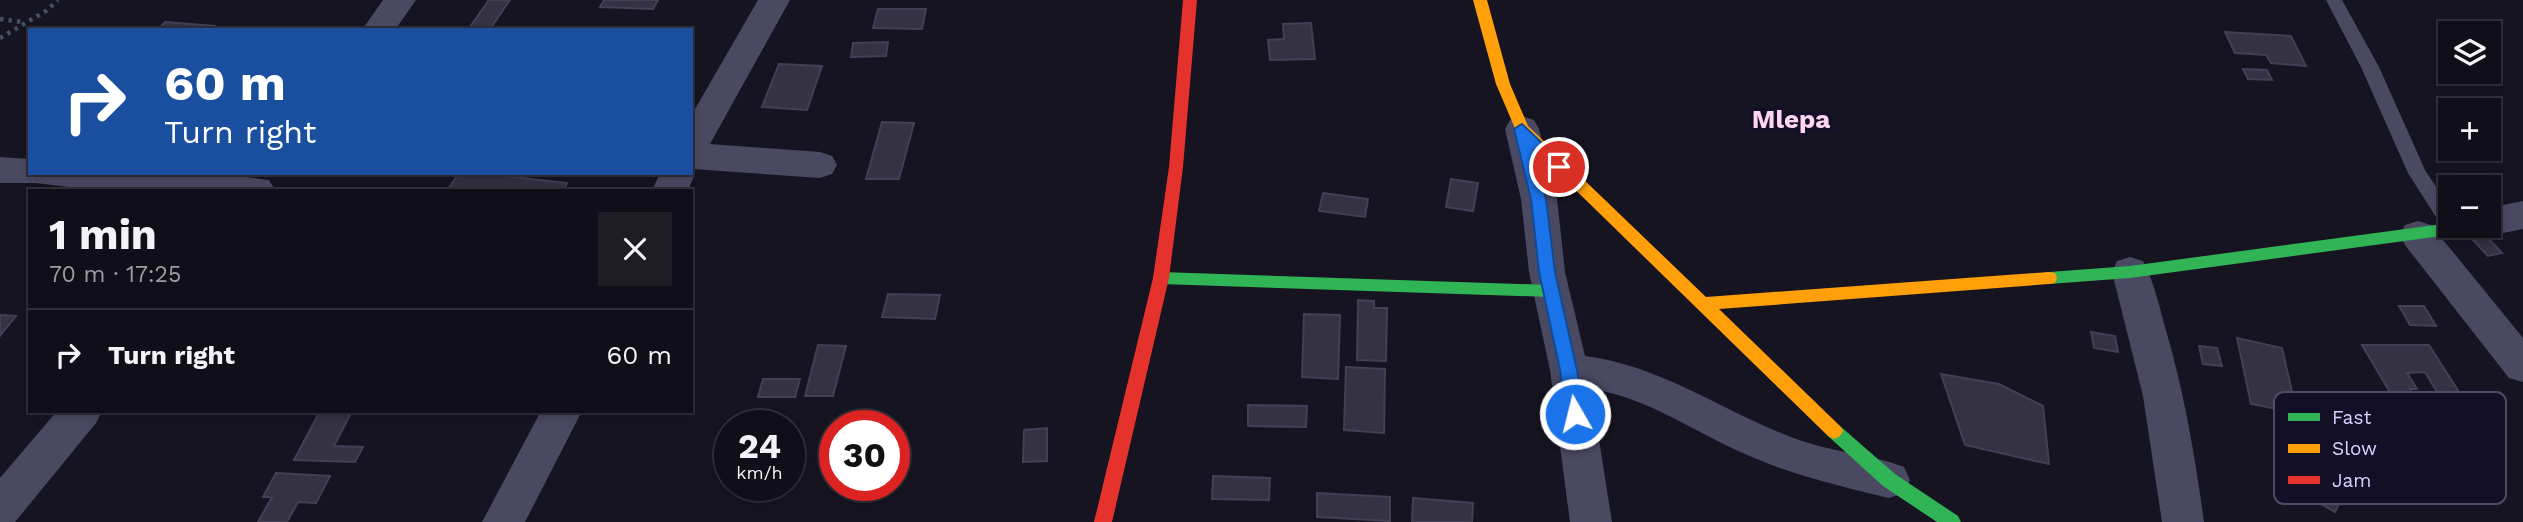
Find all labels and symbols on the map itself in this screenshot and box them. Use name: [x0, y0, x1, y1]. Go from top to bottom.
district label: Mlepa: [1752, 104, 1830, 134]
pin: [1529, 137, 1589, 197]
position arrow: [1538, 377, 1612, 451]
legend: [2274, 392, 2506, 504]
text: Fast: [2332, 406, 2371, 429]
speed limit sign: 30: [819, 410, 910, 501]
text: Slow: [2332, 437, 2377, 460]
text: Jam: [2332, 469, 2371, 492]

